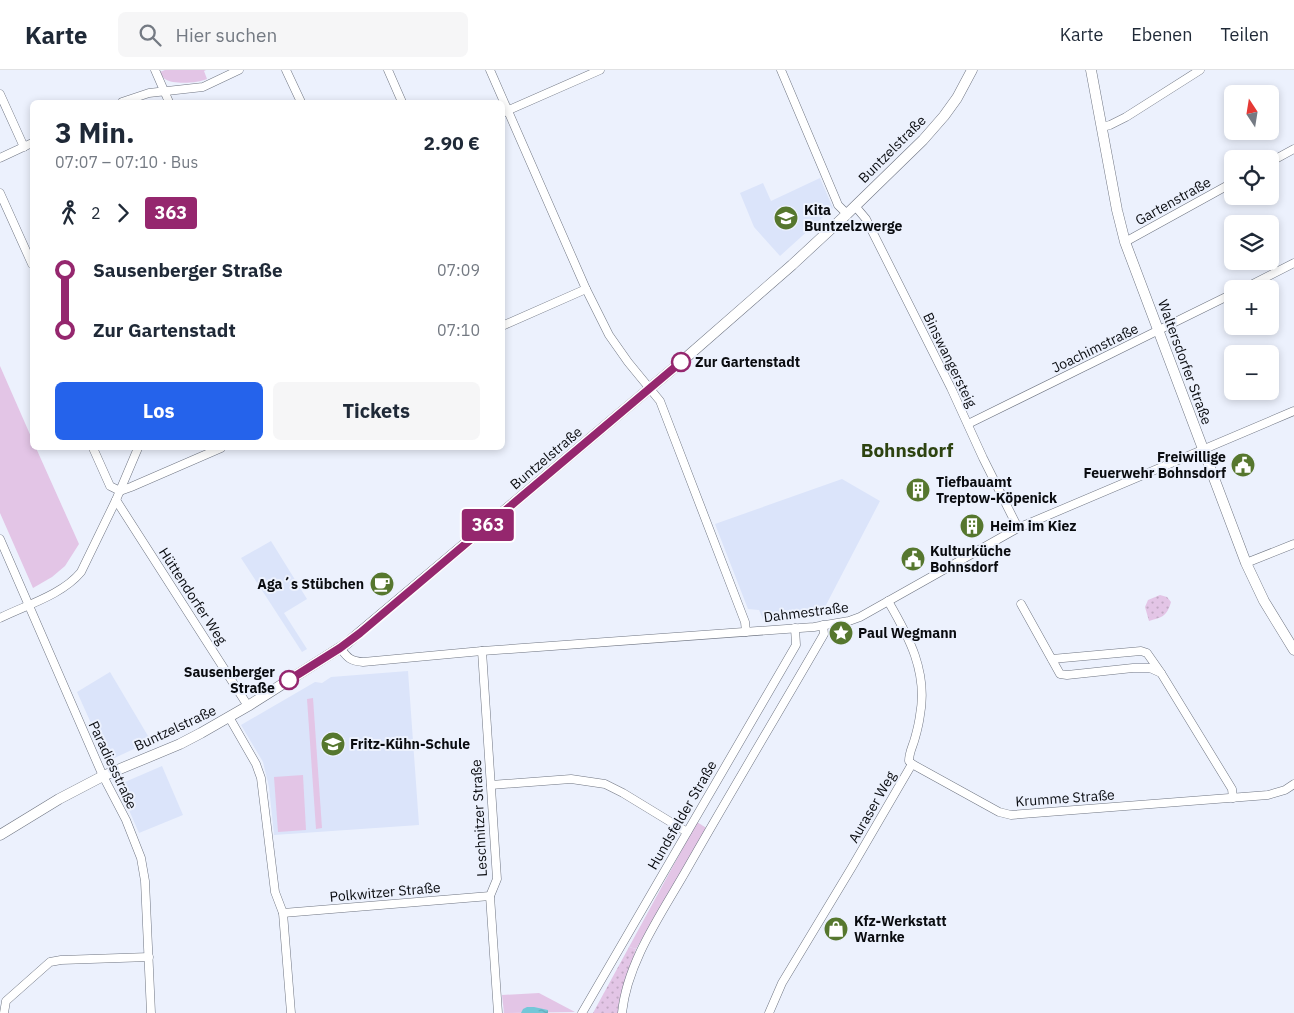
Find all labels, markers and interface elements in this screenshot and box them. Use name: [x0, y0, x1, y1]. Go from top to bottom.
search box: [118, 12, 468, 57]
text: Karte: [25, 19, 88, 51]
icon: search: [136, 21, 164, 49]
text: Hier suchen: [176, 23, 277, 47]
text: Karte: [1060, 23, 1103, 46]
text: Ebenen: [1131, 23, 1192, 46]
text: Teilen: [1220, 23, 1269, 46]
north arrow: [1224, 85, 1279, 140]
map controls: [1224, 85, 1279, 400]
street label: Buntzelstraße: [854, 111, 930, 187]
text: 3 Min.: [55, 114, 135, 151]
text: 2.90 €: [424, 131, 480, 155]
button: locate: [1224, 150, 1279, 205]
text: 07:07 – 07:10 · Bus: [55, 152, 198, 172]
street label: Gartenstraße: [1132, 173, 1214, 229]
icon: walk: [55, 199, 83, 227]
icon: forward: [109, 199, 137, 227]
text: 363: [155, 201, 187, 224]
place label: Kita Buntzelzwerge: [804, 201, 903, 235]
text: 2: [91, 203, 101, 223]
school or university icon: Kita Buntzelzwerge: [773, 205, 799, 231]
button: layers: [1224, 215, 1279, 270]
text: Sausenberger Straße: [93, 258, 283, 282]
text: 07:09: [437, 260, 480, 280]
button: +: [1224, 280, 1279, 335]
street label: Waltersdorfer Straße: [1154, 297, 1216, 427]
street label: Binswangersteig: [919, 309, 981, 411]
text: Zur Gartenstadt: [93, 318, 236, 342]
street label: Joachimstraße: [1049, 319, 1141, 377]
text: 07:10: [437, 320, 480, 340]
button: −: [1224, 345, 1279, 400]
marker: Zur Gartenstadt: [671, 352, 691, 372]
place label: Zur Gartenstadt: [695, 353, 800, 371]
button: Los: [55, 382, 263, 440]
button: Tickets: [273, 382, 480, 440]
street label: Buntzelstraße: [506, 422, 586, 493]
district label: Bohnsdorf: [861, 438, 953, 462]
place label: Freiwillige Feuerwehr Bohnsdorf: [1083, 448, 1226, 482]
public building icon: Freiwillige Feuerwehr Bohnsdorf: [1230, 452, 1256, 478]
place label: Tiefbauamt Treptow-Köpenick: [936, 473, 1058, 507]
building icon: Tiefbauamt Treptow-Köpenick: [905, 477, 931, 503]
line badge: 363: [459, 509, 517, 541]
text: 363: [472, 513, 504, 536]
building icon: Heim im Kiez: [959, 513, 985, 539]
place label: Heim im Kiez: [990, 517, 1076, 535]
place label: Kulturküche Bohnsdorf: [930, 542, 1011, 576]
street label: Hüttendorfer Weg: [155, 544, 231, 648]
public building icon: Kulturküche Bohnsdorf: [900, 546, 926, 572]
cafe icon: Aga´s Stübchen: [369, 571, 395, 597]
place label: Aga´s Stübchen: [257, 575, 364, 593]
street label: Dahmestraße: [762, 598, 850, 626]
place icon: Paul Wegmann: [828, 620, 854, 646]
place label: Paul Wegmann: [858, 624, 957, 642]
place label: Sausenberger Straße: [184, 663, 275, 697]
marker: Sausenberger Straße: [279, 670, 299, 690]
street label: Buntzelstraße: [131, 701, 219, 755]
street label: Paradiesstraße: [85, 718, 141, 812]
school or university icon: Fritz-Kühn-Schule: [320, 731, 346, 757]
place label: Fritz-Kühn-Schule: [350, 735, 470, 753]
street label: Hundsfelder Straße: [643, 757, 721, 873]
street label: Leschnitzer Straße: [467, 759, 491, 877]
street label: Auraser Weg: [844, 767, 900, 846]
street label: Krumme Straße: [1015, 786, 1116, 810]
street label: Polkwitzer Straße: [329, 878, 441, 906]
place label: Kfz-Werkstatt Warnke: [854, 912, 947, 946]
shop icon: Kfz-Werkstatt Warnke: [823, 916, 849, 942]

